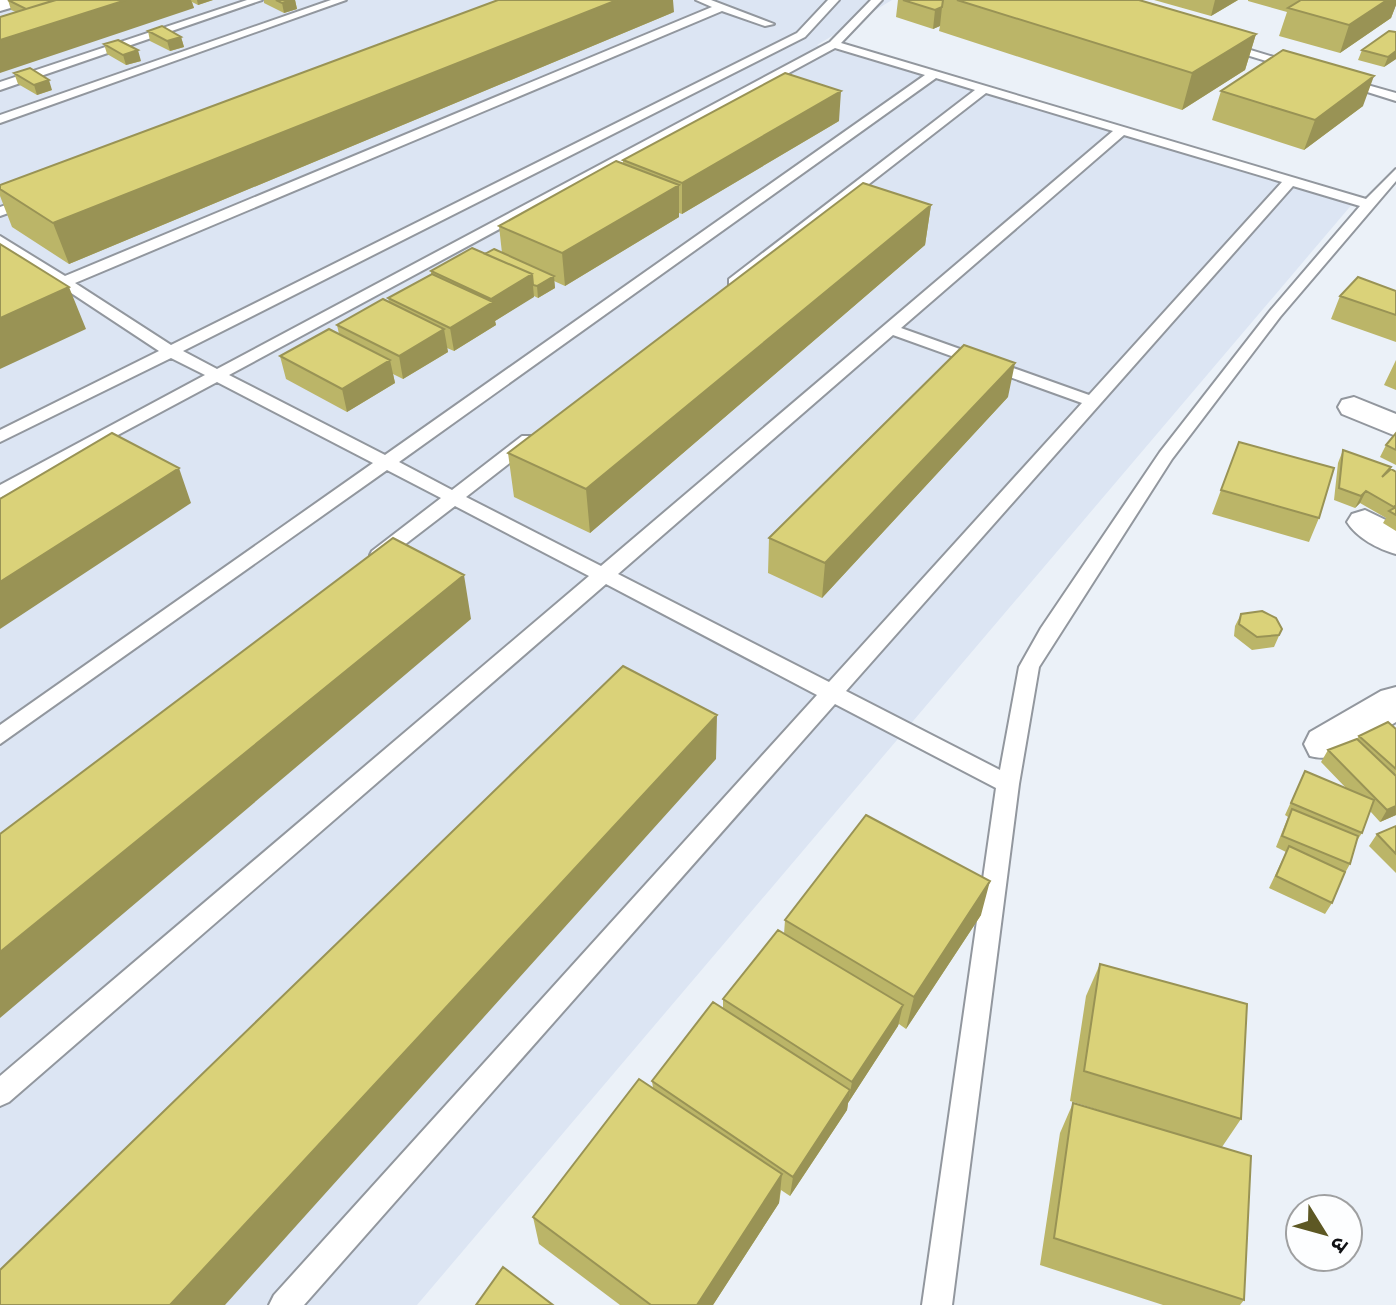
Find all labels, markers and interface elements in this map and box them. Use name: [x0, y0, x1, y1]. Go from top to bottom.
north arrow: [1284, 1193, 1364, 1273]
text: उ: [1324, 1231, 1354, 1259]

